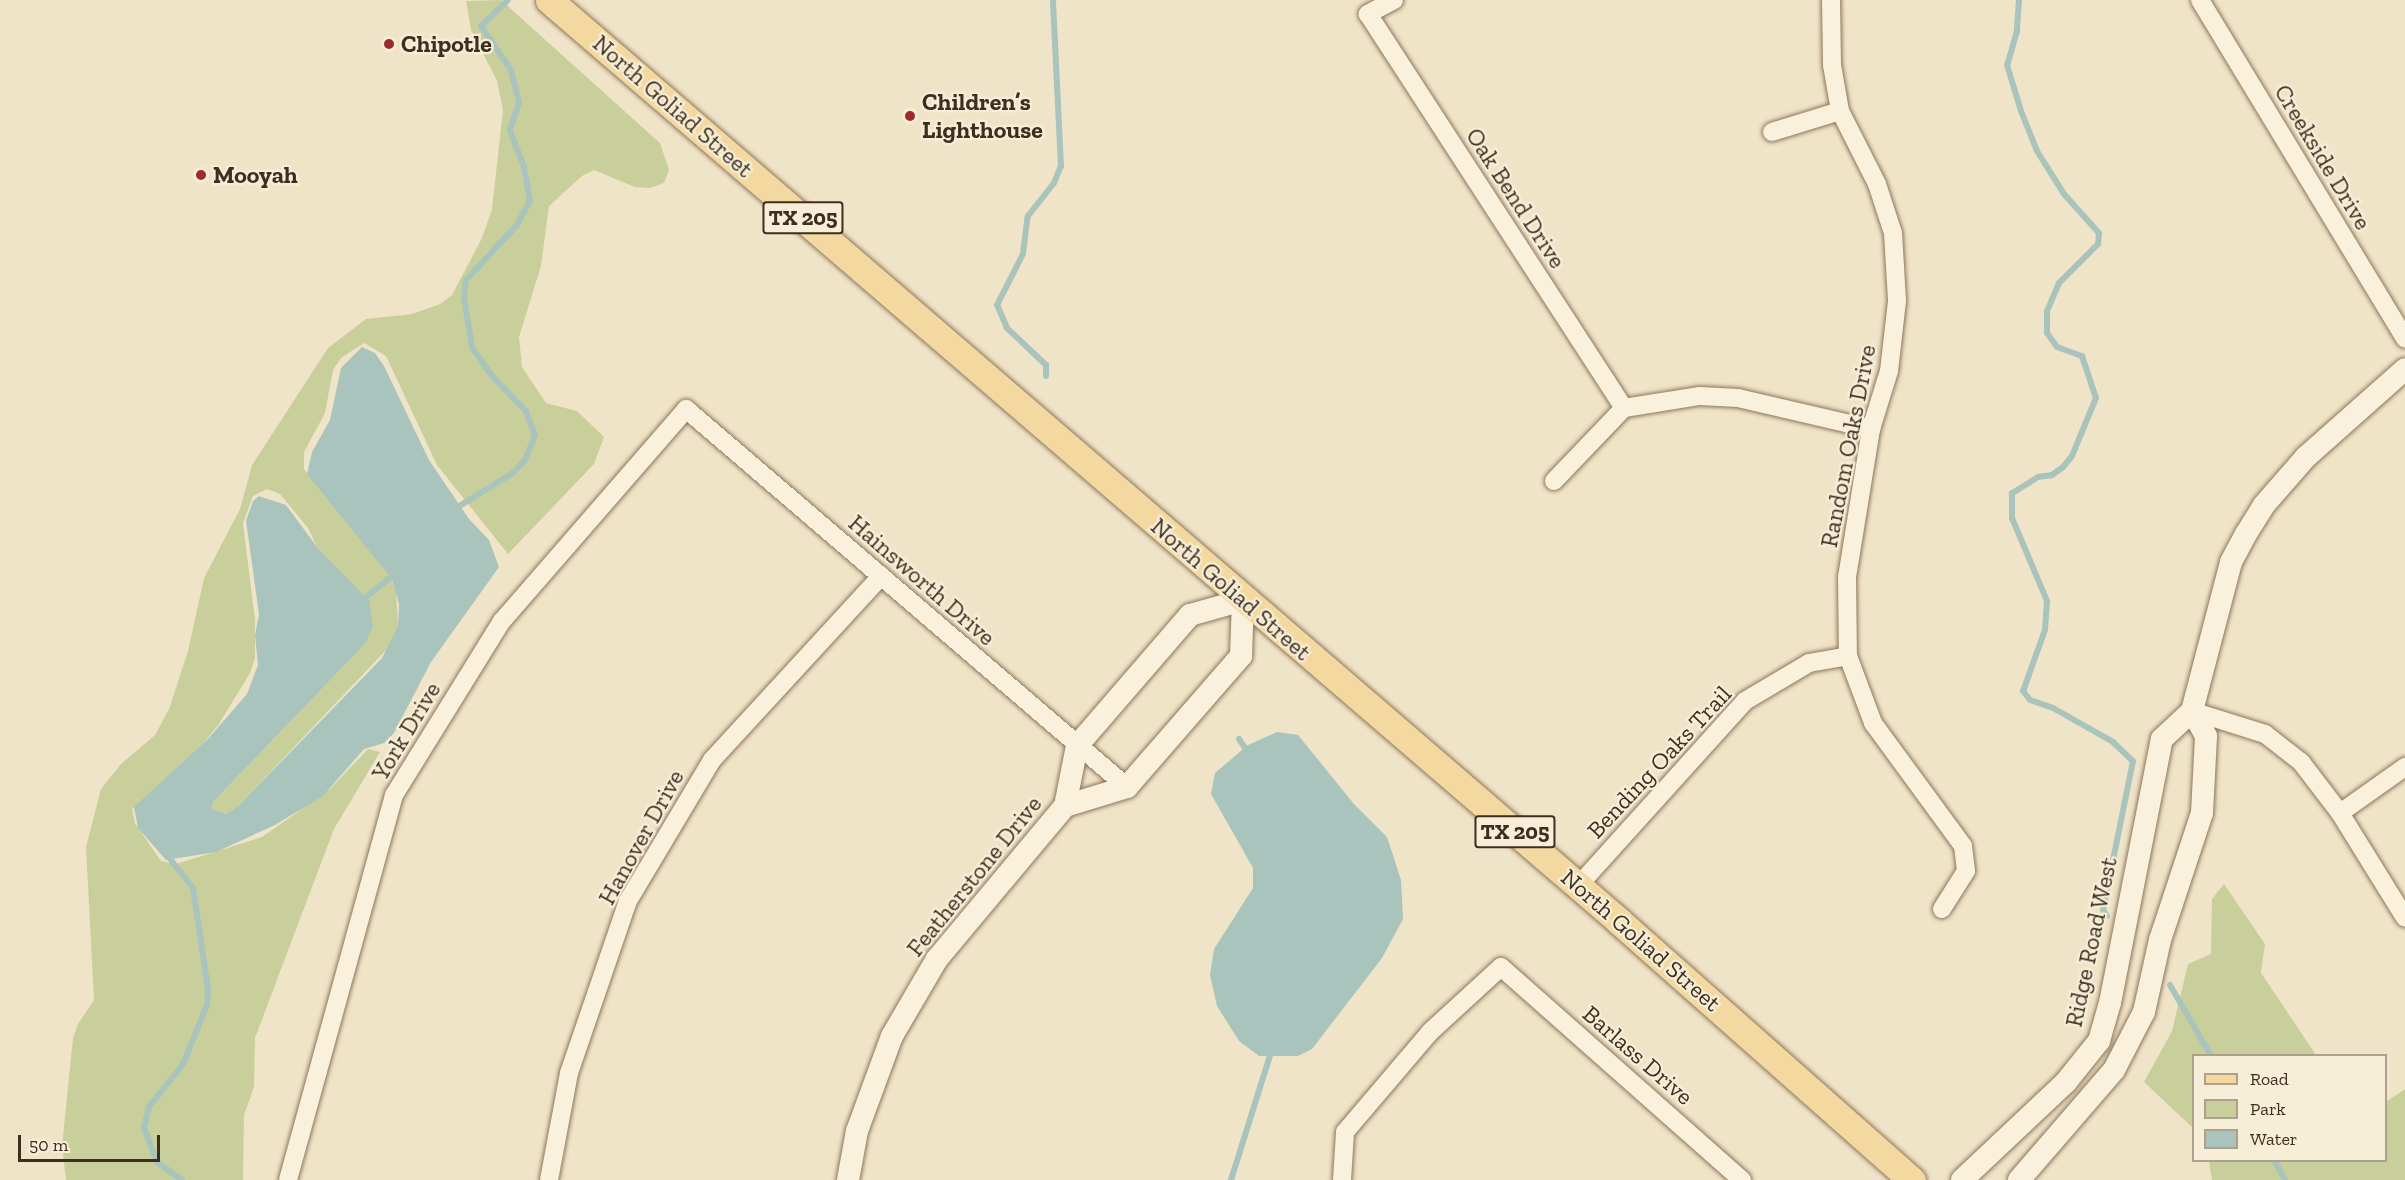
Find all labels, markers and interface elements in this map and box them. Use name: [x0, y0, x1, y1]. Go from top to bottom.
street label: North Goliad Street: [587, 29, 759, 183]
place label: Chipotle: [401, 30, 492, 58]
marker: Chipotle: [382, 37, 396, 51]
street label: Creekside Drive: [2268, 79, 2378, 235]
place label: Children’s Lighthouse: [922, 88, 1043, 144]
marker: Children’s Lighthouse: [903, 109, 917, 123]
street label: Oak Bend Drive: [1460, 122, 1572, 274]
place label: Mooyah: [213, 161, 298, 189]
marker: Mooyah: [194, 168, 208, 182]
road number: TX 205: [761, 199, 845, 237]
street label: Random Oaks Drive: [1814, 342, 1882, 550]
street label: Hainsworth Drive: [843, 508, 1001, 652]
street label: North Goliad Street: [1145, 512, 1317, 666]
street label: York Drive: [365, 677, 447, 785]
street label: Bending Oaks Trail: [1581, 680, 1737, 844]
street label: Hanover Drive: [592, 764, 690, 910]
street label: Featherstone Drive: [900, 790, 1048, 962]
road number: TX 205: [1473, 813, 1557, 851]
street label: Ridge Road West: [2059, 854, 2123, 1030]
street label: North Goliad Street: [1555, 863, 1727, 1017]
street label: Barlass Drive: [1577, 999, 1699, 1111]
legend: [2192, 1054, 2387, 1162]
text: Road: [2250, 1068, 2289, 1090]
text: Park: [2250, 1098, 2286, 1120]
scale bar: [21, 1123, 164, 1161]
text: Water: [2250, 1128, 2297, 1150]
text: 50 m: [29, 1134, 68, 1156]

